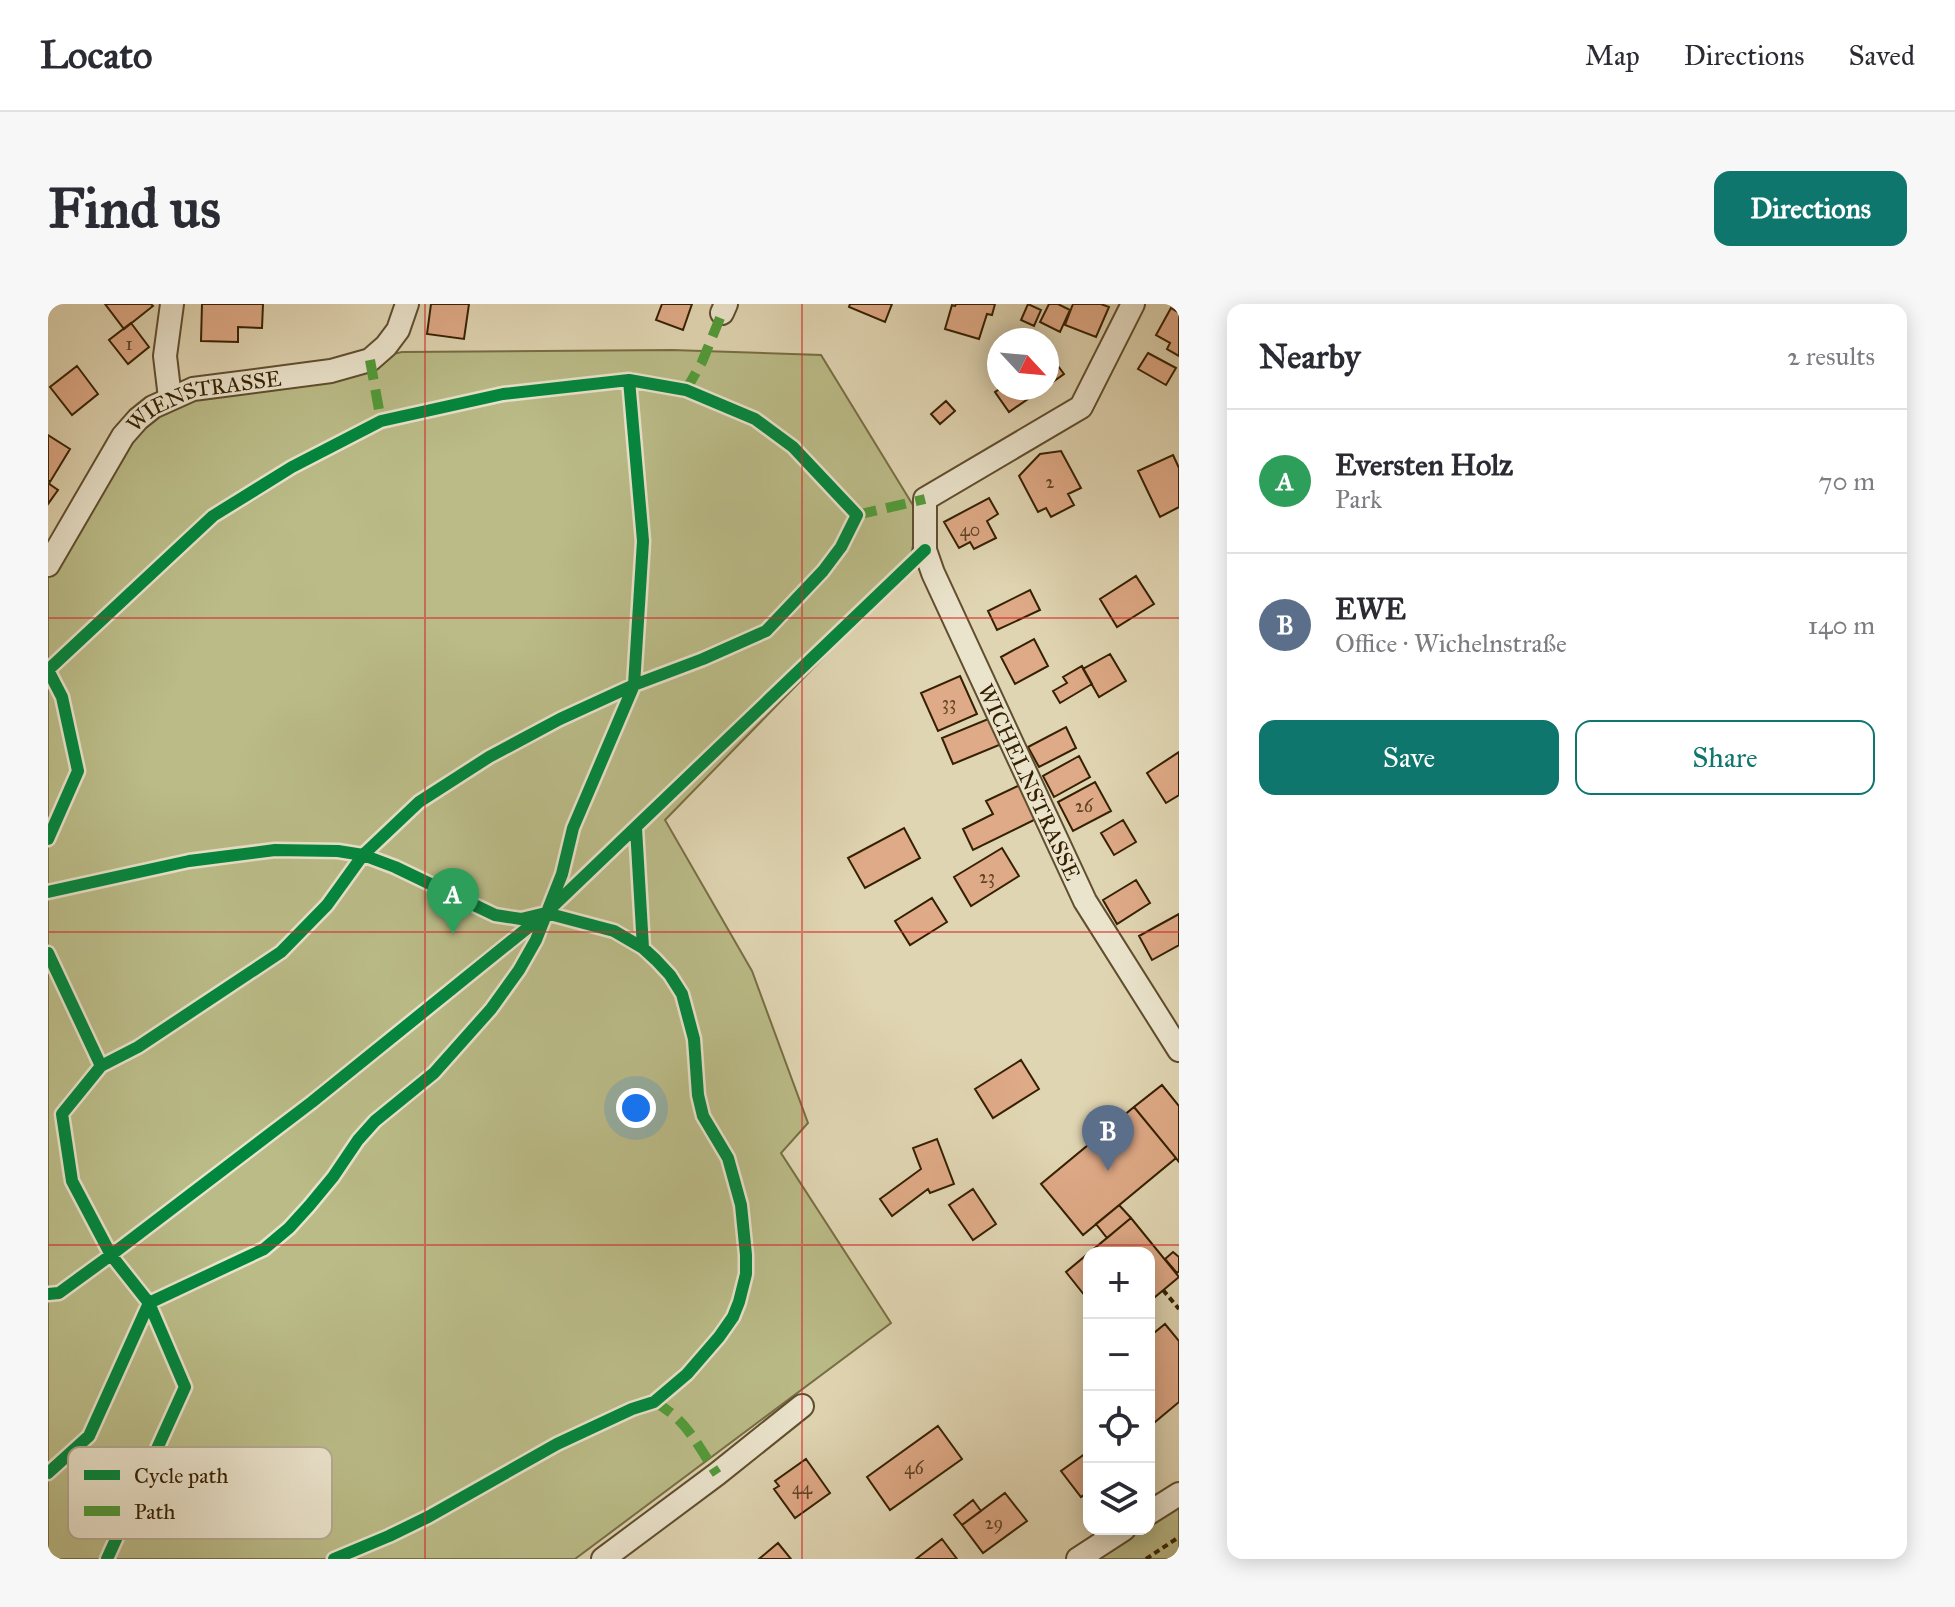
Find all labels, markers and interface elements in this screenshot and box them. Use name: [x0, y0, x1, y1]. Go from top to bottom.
text: Locato: [40, 32, 153, 78]
text: Map: [1585, 38, 1640, 73]
text: Directions: [1684, 38, 1805, 73]
text: Saved: [1849, 38, 1915, 73]
button: Directions: [1714, 171, 1907, 246]
text: Find us: [48, 174, 221, 242]
north arrow: [987, 328, 1059, 400]
house number: 1: [125, 333, 133, 355]
text: Nearby: [1259, 336, 1361, 377]
text: 2 results: [1787, 340, 1875, 372]
street label: WIENSTRASSE: [120, 364, 283, 437]
text: Eversten Holz: [1335, 447, 1513, 483]
text: A: [1276, 465, 1294, 497]
text: 70 m: [1819, 465, 1875, 497]
house number: 2: [1046, 471, 1055, 493]
text: Park: [1335, 483, 1382, 515]
house number: 40: [960, 519, 980, 541]
text: EWE: [1335, 591, 1406, 627]
text: B: [1276, 609, 1294, 641]
text: 140 m: [1808, 609, 1875, 641]
text: Office · Wichelnstraße: [1335, 627, 1567, 659]
street label: WICHELNSTRASSE: [973, 679, 1087, 885]
house number: 33: [942, 692, 956, 714]
button: Save: [1259, 720, 1559, 795]
button: Share: [1575, 720, 1875, 795]
house number: 26: [1075, 795, 1094, 817]
house number: 23: [979, 866, 995, 888]
pin: A: [427, 868, 479, 934]
your location: [616, 1088, 656, 1128]
pin: B: [1082, 1105, 1134, 1171]
map controls: [1083, 1247, 1155, 1535]
button: +: [1083, 1247, 1155, 1319]
button: −: [1083, 1319, 1155, 1391]
button: locate: [1083, 1391, 1155, 1463]
legend: [68, 1447, 332, 1539]
house number: 46: [904, 1457, 924, 1479]
text: Cycle path: [134, 1462, 229, 1489]
button: layers: [1083, 1463, 1155, 1535]
house number: 44: [792, 1477, 813, 1499]
text: Path: [134, 1498, 176, 1525]
house number: 29: [985, 1512, 1003, 1534]

